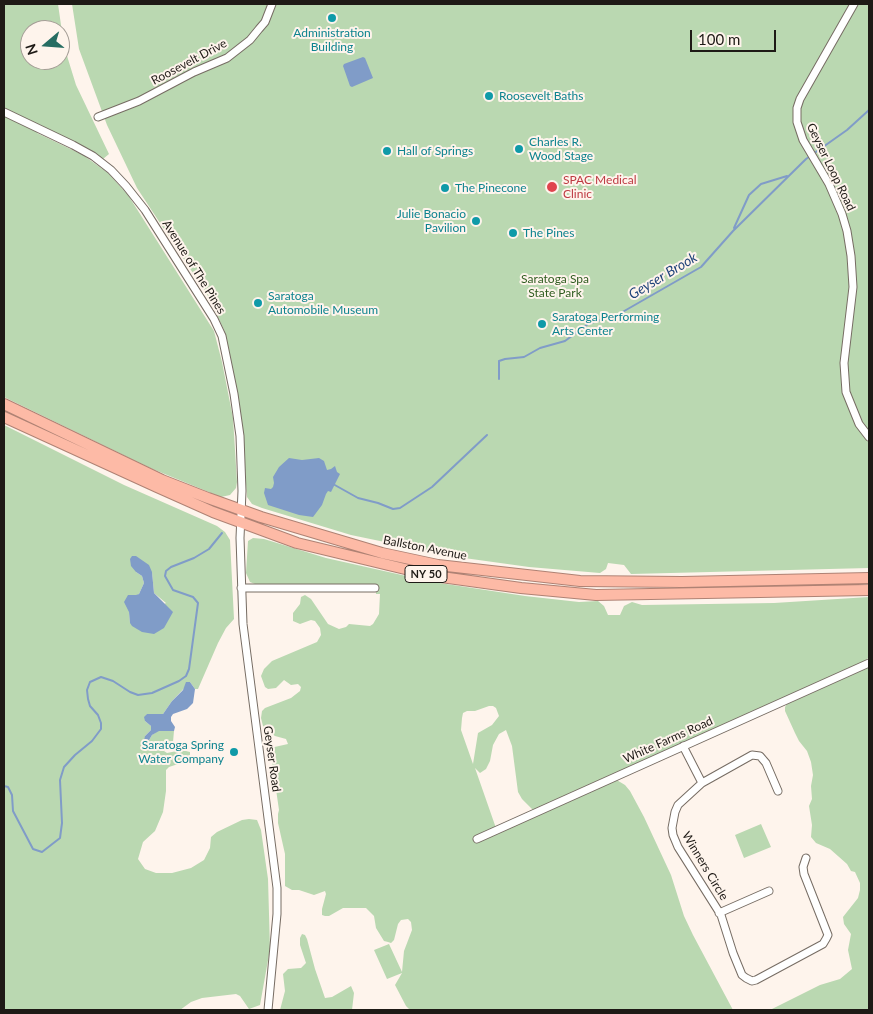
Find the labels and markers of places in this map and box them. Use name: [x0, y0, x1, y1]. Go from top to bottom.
marker: Administration Building: [326, 12, 338, 24]
place label: Administration Building: [293, 26, 371, 54]
place label: Roosevelt Baths: [499, 89, 583, 103]
marker: Roosevelt Baths: [483, 90, 495, 102]
place label: Charles R. Wood Stage: [529, 135, 593, 163]
marker: Charles R. Wood Stage: [513, 143, 525, 155]
place label: Hall of Springs: [397, 144, 473, 158]
marker: Hall of Springs: [381, 145, 393, 157]
place label: SPAC Medical Clinic: [563, 173, 637, 201]
marker: SPAC Medical Clinic: [545, 180, 559, 194]
place label: The Pinecone: [455, 181, 527, 195]
marker: The Pinecone: [439, 182, 451, 194]
place label: Julie Bonacio Pavilion: [397, 207, 466, 235]
marker: Julie Bonacio Pavilion: [470, 215, 482, 227]
place label: The Pines: [523, 226, 574, 240]
marker: The Pines: [507, 227, 519, 239]
place label: Saratoga Automobile Museum: [268, 289, 378, 317]
marker: Saratoga Automobile Museum: [252, 297, 264, 309]
place label: Saratoga Performing Arts Center: [552, 310, 659, 338]
marker: Saratoga Performing Arts Center: [536, 318, 548, 330]
place label: Saratoga Spring Water Company: [138, 738, 224, 766]
marker: Saratoga Spring Water Company: [228, 746, 240, 758]

